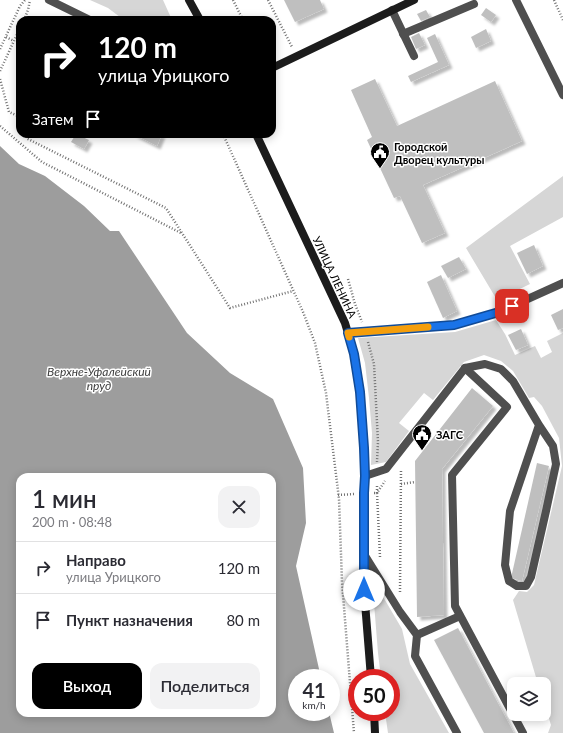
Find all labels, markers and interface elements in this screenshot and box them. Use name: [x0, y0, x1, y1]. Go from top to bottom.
text: 120 m: [98, 30, 177, 64]
icon: right: [32, 32, 84, 84]
text: улица Урицкого: [98, 64, 230, 86]
icon: arrive: [82, 108, 104, 130]
text: Затем: [32, 110, 74, 128]
place label: Городской Дворец культуры: [394, 140, 485, 166]
public building icon: Городской Дворец культуры: [369, 141, 391, 169]
street label: УЛИЦА ЛЕНИНА: [310, 234, 360, 320]
pin: [495, 289, 529, 323]
icon: arrive: [501, 295, 523, 317]
water label: Верхне-Уфалейский пруд: [47, 364, 151, 393]
public building icon: ЗАГС: [411, 423, 433, 451]
place label: ЗАГС: [436, 428, 464, 441]
text: 1 мин: [32, 484, 96, 513]
button: close: [218, 486, 260, 528]
text: 200 m · 08:48: [32, 514, 112, 530]
text: Направо: [66, 551, 126, 569]
icon: right: [32, 557, 54, 579]
text: 120 m: [218, 559, 260, 577]
text: улица Урицкого: [66, 569, 161, 585]
position arrow: [343, 569, 385, 611]
icon: arrive: [32, 609, 54, 631]
text: Пункт назначения: [66, 611, 193, 629]
text: 80 m: [226, 611, 260, 629]
button: Выход: [32, 663, 142, 709]
button: Поделиться: [150, 663, 260, 709]
speed limit sign: 50: [348, 669, 400, 721]
map controls: [507, 677, 551, 721]
button: layers: [507, 677, 551, 721]
text: 41: [302, 678, 326, 702]
text: km/h: [302, 699, 326, 711]

